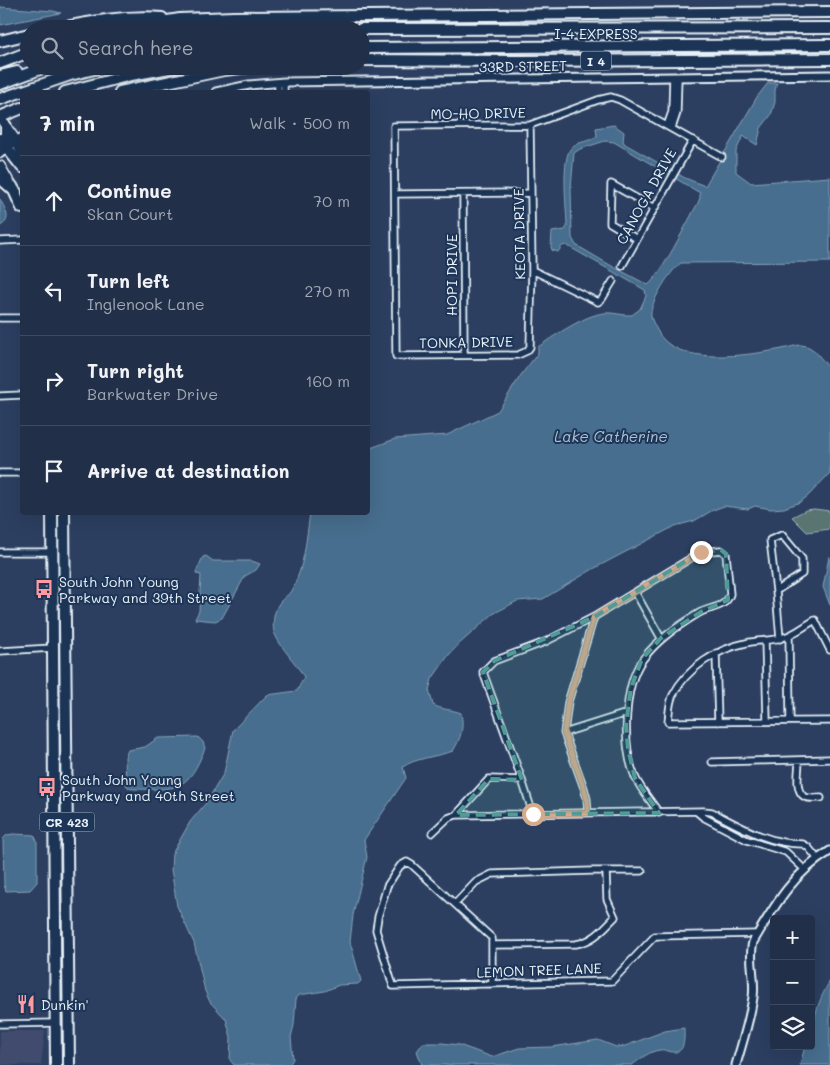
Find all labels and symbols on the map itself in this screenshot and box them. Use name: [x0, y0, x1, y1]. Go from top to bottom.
street label: I-4 EXPRESS: [554, 24, 638, 43]
road number: I 4: [581, 51, 611, 70]
street label: 33RD STREET: [479, 56, 567, 76]
street label: MO-HO DRIVE: [430, 103, 526, 123]
street label: CANOGA DRIVE: [612, 144, 680, 248]
street label: KEOTA DRIVE: [509, 188, 529, 280]
street label: HOPI DRIVE: [442, 234, 461, 316]
street label: TONKA DRIVE: [419, 332, 513, 352]
water label: Lake Catherine: [554, 426, 668, 446]
route end: [690, 541, 713, 564]
place label: South John Young Parkway and 39th Street: [59, 572, 232, 607]
bus stop icon: South John Young Parkway and 39th Street: [33, 578, 55, 600]
place label: South John Young Parkway and 40th Street: [62, 770, 235, 805]
bus stop icon: South John Young Parkway and 40th Street: [36, 776, 58, 798]
route start: [522, 803, 545, 826]
road number: CR 423: [40, 812, 94, 832]
street label: LEMON TREE LANE: [476, 958, 602, 982]
restaurant icon: Dunkin': [15, 993, 37, 1015]
place label: Dunkin': [41, 995, 89, 1014]

